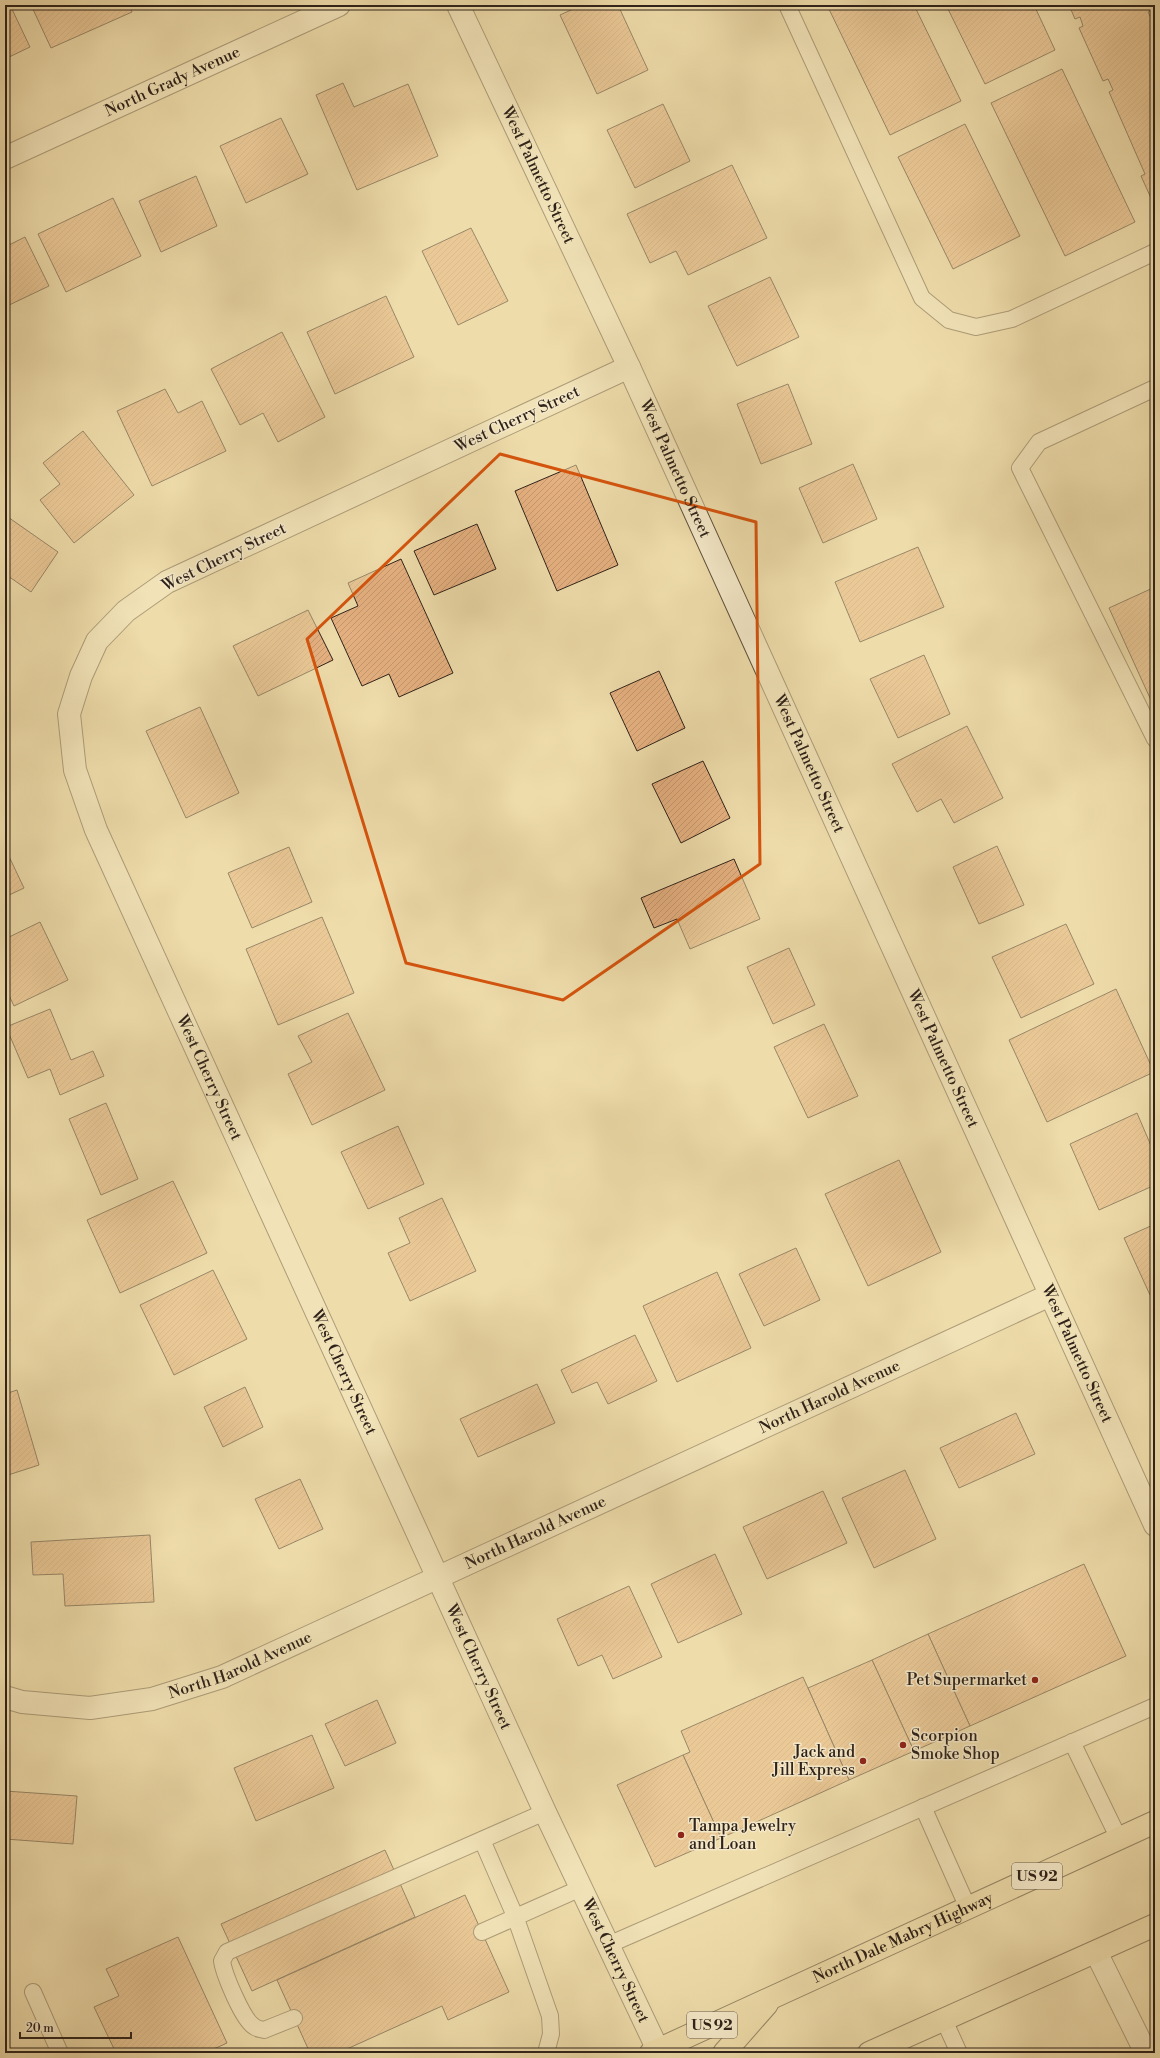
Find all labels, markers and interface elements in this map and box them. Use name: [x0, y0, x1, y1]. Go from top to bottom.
street label: North Grady Avenue: [101, 42, 243, 121]
street label: West Palmetto Street: [497, 102, 579, 247]
street label: West Cherry Street: [450, 381, 583, 457]
street label: West Palmetto Street: [635, 395, 715, 541]
street label: West Cherry Street: [158, 518, 290, 596]
street label: West Palmetto Street: [769, 690, 849, 836]
street label: West Palmetto Street: [903, 985, 983, 1131]
street label: West Cherry Street: [171, 1011, 247, 1144]
street label: West Palmetto Street: [1037, 1280, 1117, 1426]
street label: West Cherry Street: [306, 1306, 381, 1438]
street label: North Harold Avenue: [756, 1356, 903, 1438]
street label: North Harold Avenue: [461, 1491, 609, 1574]
street label: West Cherry Street: [441, 1600, 516, 1733]
street label: North Harold Avenue: [166, 1627, 315, 1703]
place label: Pet Supermarket: [906, 1670, 1027, 1690]
marker: Pet Supermarket: [1030, 1675, 1040, 1685]
place label: Scorpion Smoke Shop: [911, 1726, 1000, 1764]
marker: Scorpion Smoke Shop: [898, 1740, 908, 1750]
place label: Jack and Jill Express: [771, 1742, 855, 1780]
marker: Jack and Jill Express: [858, 1756, 868, 1766]
place label: Tampa Jewelry and Loan: [689, 1816, 796, 1854]
marker: Tampa Jewelry and Loan: [676, 1830, 686, 1840]
road number: US 92: [1012, 1863, 1062, 1889]
street label: North Dale Mabry Highway: [809, 1888, 996, 1988]
street label: West Cherry Street: [577, 1894, 654, 2026]
road number: US 92: [687, 2012, 737, 2038]
scale bar: [20, 2014, 131, 2040]
text: 20 m: [26, 2021, 54, 2036]

